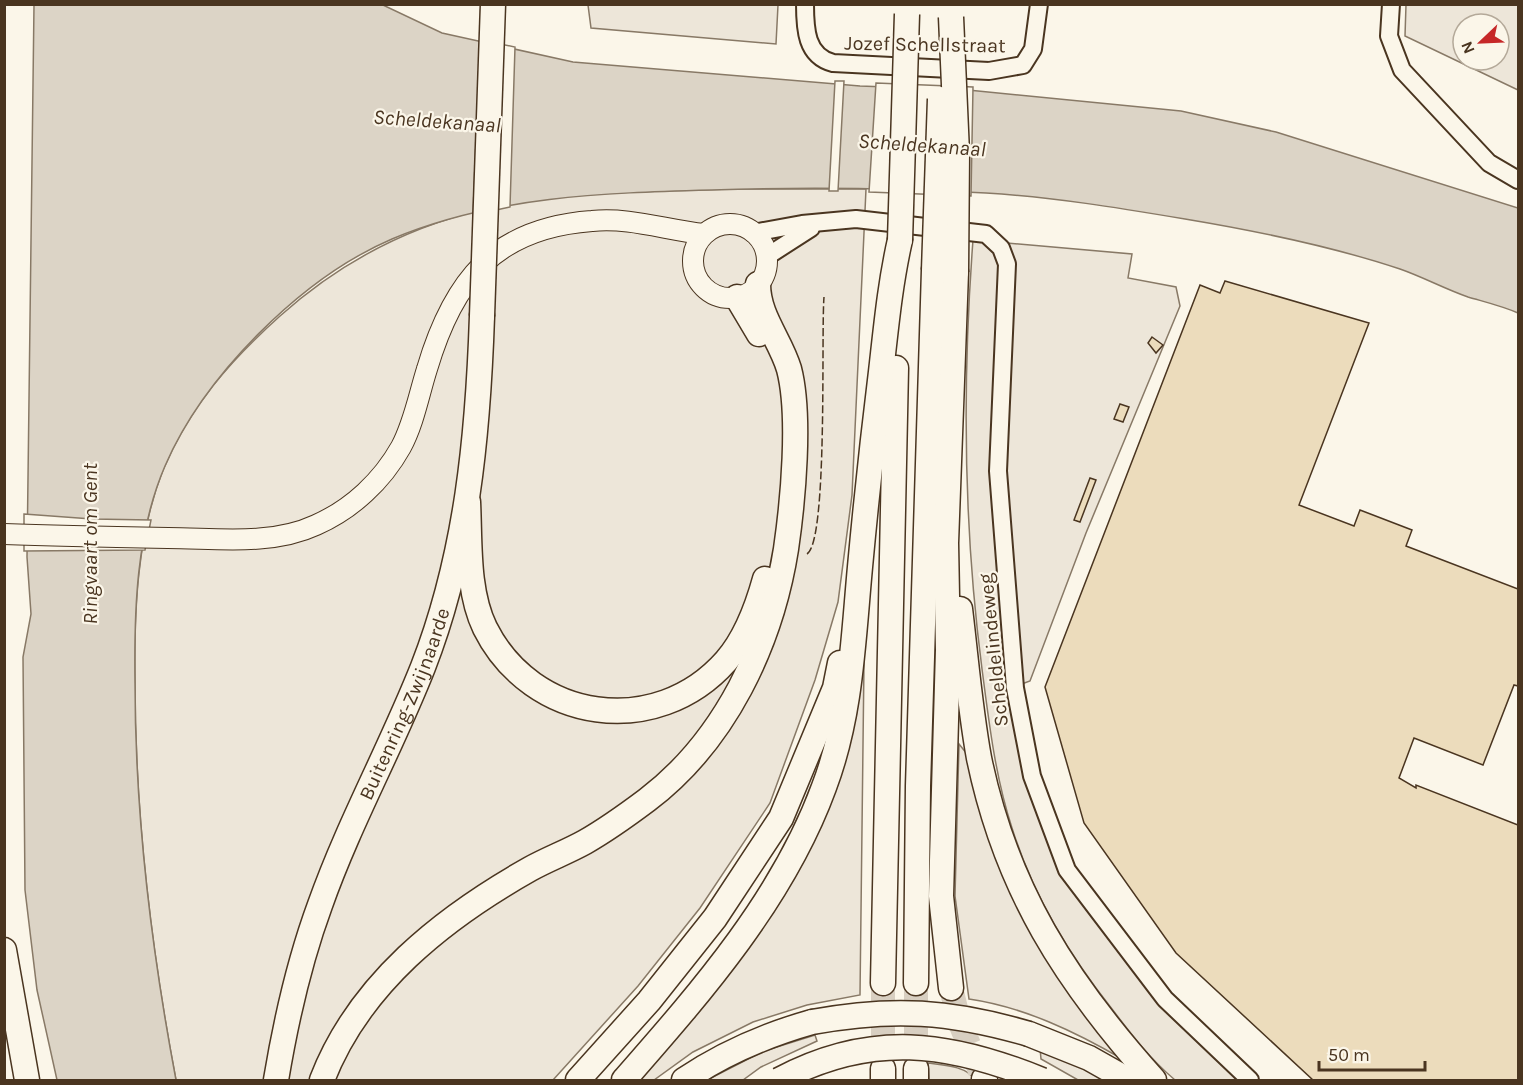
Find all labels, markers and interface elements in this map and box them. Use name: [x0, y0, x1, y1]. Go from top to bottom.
north arrow: [1451, 12, 1511, 72]
street label: Jozef Schellstraat: [844, 32, 1006, 57]
text: N: [1457, 39, 1479, 57]
water label: Scheldekanaal: [372, 105, 502, 137]
water label: Scheldekanaal: [857, 129, 987, 161]
water label: Ringvaart om Gent: [78, 462, 102, 625]
street label: Scheldelindeweg: [974, 572, 1013, 728]
street label: Buitenring-Zwijnaarde: [354, 605, 454, 804]
scale bar: [1319, 1034, 1426, 1072]
text: 50 m: [1328, 1044, 1370, 1066]

